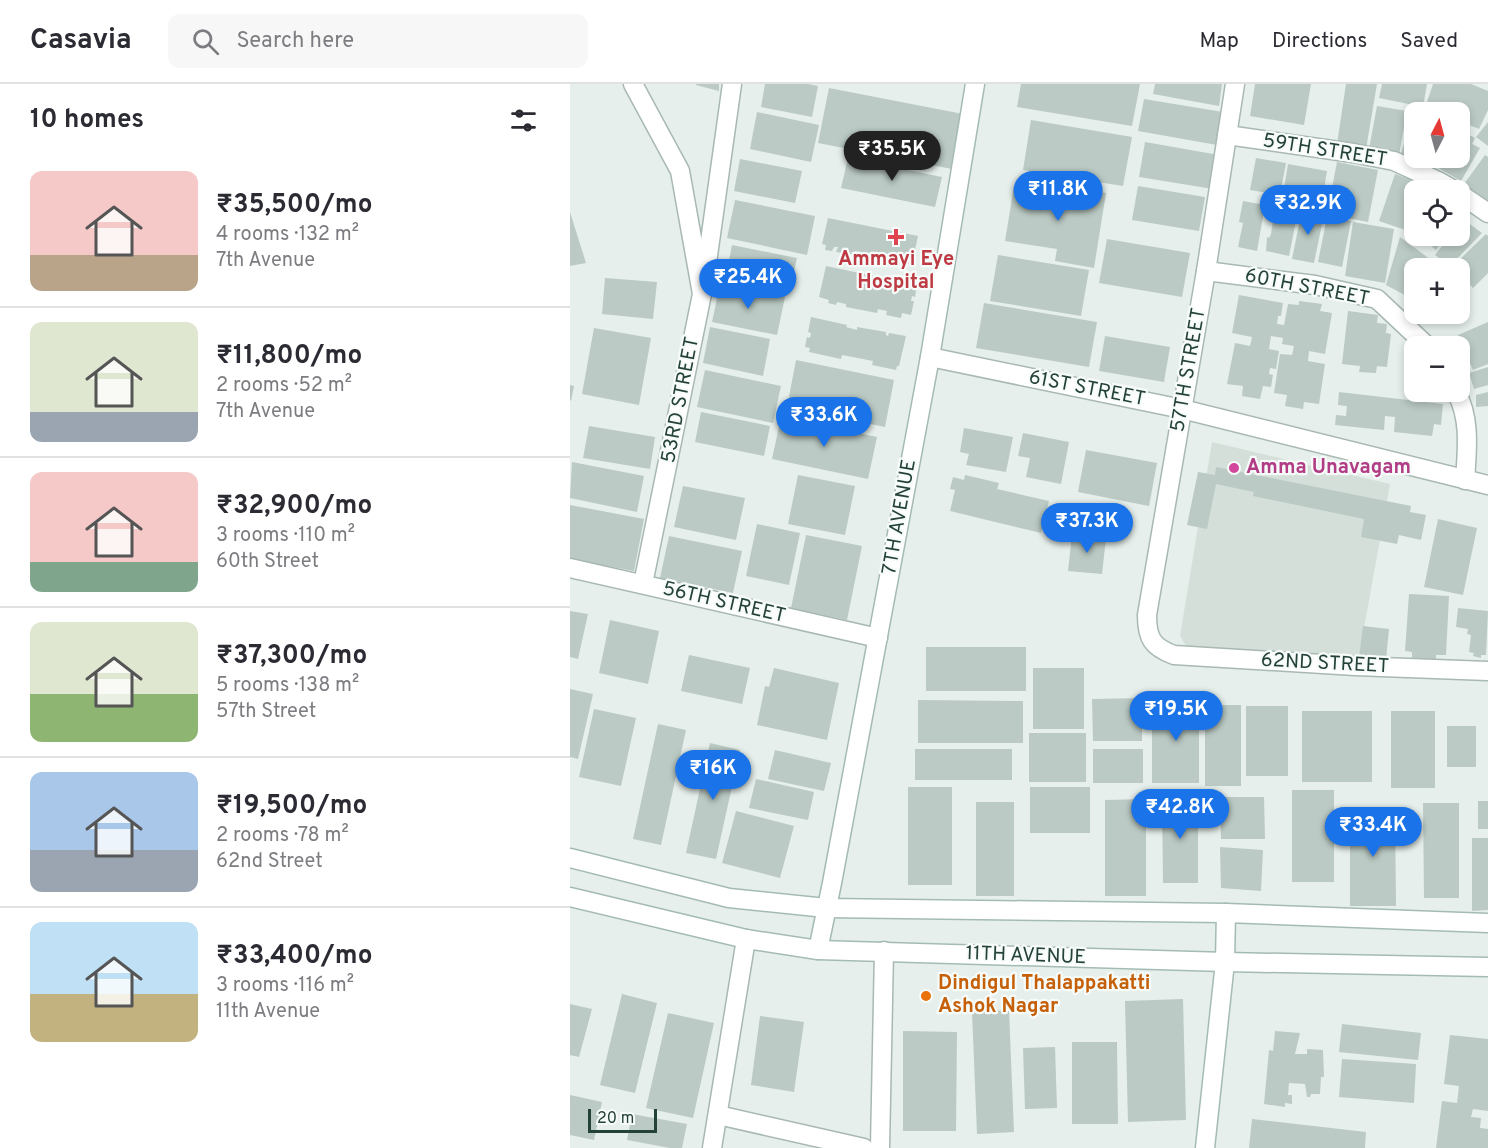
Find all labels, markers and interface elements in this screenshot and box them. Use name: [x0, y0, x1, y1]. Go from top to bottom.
search box: [168, 14, 588, 68]
text: Casavia: [30, 23, 132, 59]
icon: search: [189, 25, 222, 58]
text: Search here: [237, 28, 354, 55]
text: Map: [1199, 28, 1239, 55]
text: Directions: [1272, 28, 1367, 55]
text: Saved: [1400, 28, 1458, 55]
north arrow: [1404, 102, 1470, 168]
map controls: [1404, 102, 1470, 402]
text: 10 homes: [30, 104, 144, 137]
icon: filters: [507, 104, 540, 137]
street label: 59TH STREET: [1261, 128, 1389, 174]
pin: ₹35.5K: [843, 131, 941, 182]
text: ₹35.5K: [858, 137, 926, 163]
pin: ₹11.8K: [1009, 171, 1107, 222]
text: ₹11.8K: [1028, 177, 1088, 203]
button: locate: [1404, 180, 1470, 246]
pin: ₹32.9K: [1259, 185, 1357, 236]
text: ₹35,500/mo: [216, 189, 372, 222]
text: ₹32.9K: [1274, 191, 1342, 217]
icon: home: [78, 195, 150, 267]
text: 4 rooms · 132 m²: [216, 222, 359, 248]
marker: Ammayi Eye Hospital: [887, 228, 905, 246]
place label: Ammayi Eye Hospital: [838, 247, 954, 296]
text: 7th Avenue: [216, 248, 315, 274]
button: +: [1404, 258, 1470, 324]
pin: ₹25.4K: [699, 259, 797, 310]
street label: 60TH STREET: [1242, 263, 1372, 313]
text: ₹25.4K: [713, 265, 783, 291]
street label: 57TH STREET: [1165, 306, 1213, 434]
street label: 53RD STREET: [656, 335, 706, 465]
button: −: [1404, 336, 1470, 402]
text: ₹11,800/mo: [216, 340, 362, 373]
icon: home: [78, 346, 150, 418]
street label: 61ST STREET: [1026, 365, 1148, 413]
text: 2 rooms · 52 m²: [216, 373, 352, 399]
pin: ₹33.6K: [775, 397, 873, 448]
text: 7th Avenue: [216, 399, 315, 425]
text: ₹33.6K: [790, 403, 858, 429]
place label: Amma Unavagam: [1246, 455, 1411, 481]
street label: 7TH AVENUE: [877, 457, 923, 577]
marker: Amma Unavagam: [1227, 461, 1241, 475]
text: ₹32,900/mo: [216, 490, 372, 523]
icon: home: [78, 496, 150, 568]
pin: ₹37.3K: [1038, 503, 1136, 554]
text: ₹37.3K: [1055, 509, 1119, 535]
text: 3 rooms · 110 m²: [216, 523, 355, 549]
text: 60th Street: [216, 549, 319, 575]
street label: 56TH STREET: [660, 576, 788, 630]
text: ₹37,300/mo: [216, 640, 367, 673]
icon: home: [78, 646, 150, 718]
street label: 62ND STREET: [1260, 648, 1390, 680]
text: 5 rooms · 138 m²: [216, 673, 359, 699]
pin: ₹19.5K: [1127, 691, 1225, 742]
text: ₹19.5K: [1144, 697, 1208, 723]
text: 57th Street: [216, 699, 316, 725]
pin: ₹16K: [677, 750, 749, 801]
text: ₹16K: [689, 756, 737, 782]
pin: ₹42.8K: [1131, 789, 1229, 840]
text: ₹19,500/mo: [216, 790, 367, 823]
text: ₹42.8K: [1145, 795, 1215, 821]
icon: home: [78, 796, 150, 868]
pin: ₹33.4K: [1324, 807, 1422, 858]
text: ₹33.4K: [1339, 813, 1407, 839]
text: 2 rooms · 78 m²: [216, 823, 349, 849]
text: 62nd Street: [216, 849, 323, 875]
text: ₹33,400/mo: [216, 940, 372, 973]
street label: 11TH AVENUE: [965, 941, 1087, 971]
icon: home: [78, 946, 150, 1018]
place label: Dindigul Thalappakatti Ashok Nagar: [938, 971, 1150, 1020]
text: 3 rooms · 116 m²: [216, 973, 354, 999]
marker: Dindigul Thalappakatti Ashok Nagar: [919, 989, 933, 1003]
text: 11th Avenue: [216, 999, 320, 1025]
scale bar: [588, 1106, 657, 1134]
text: 20 m: [597, 1109, 634, 1129]

